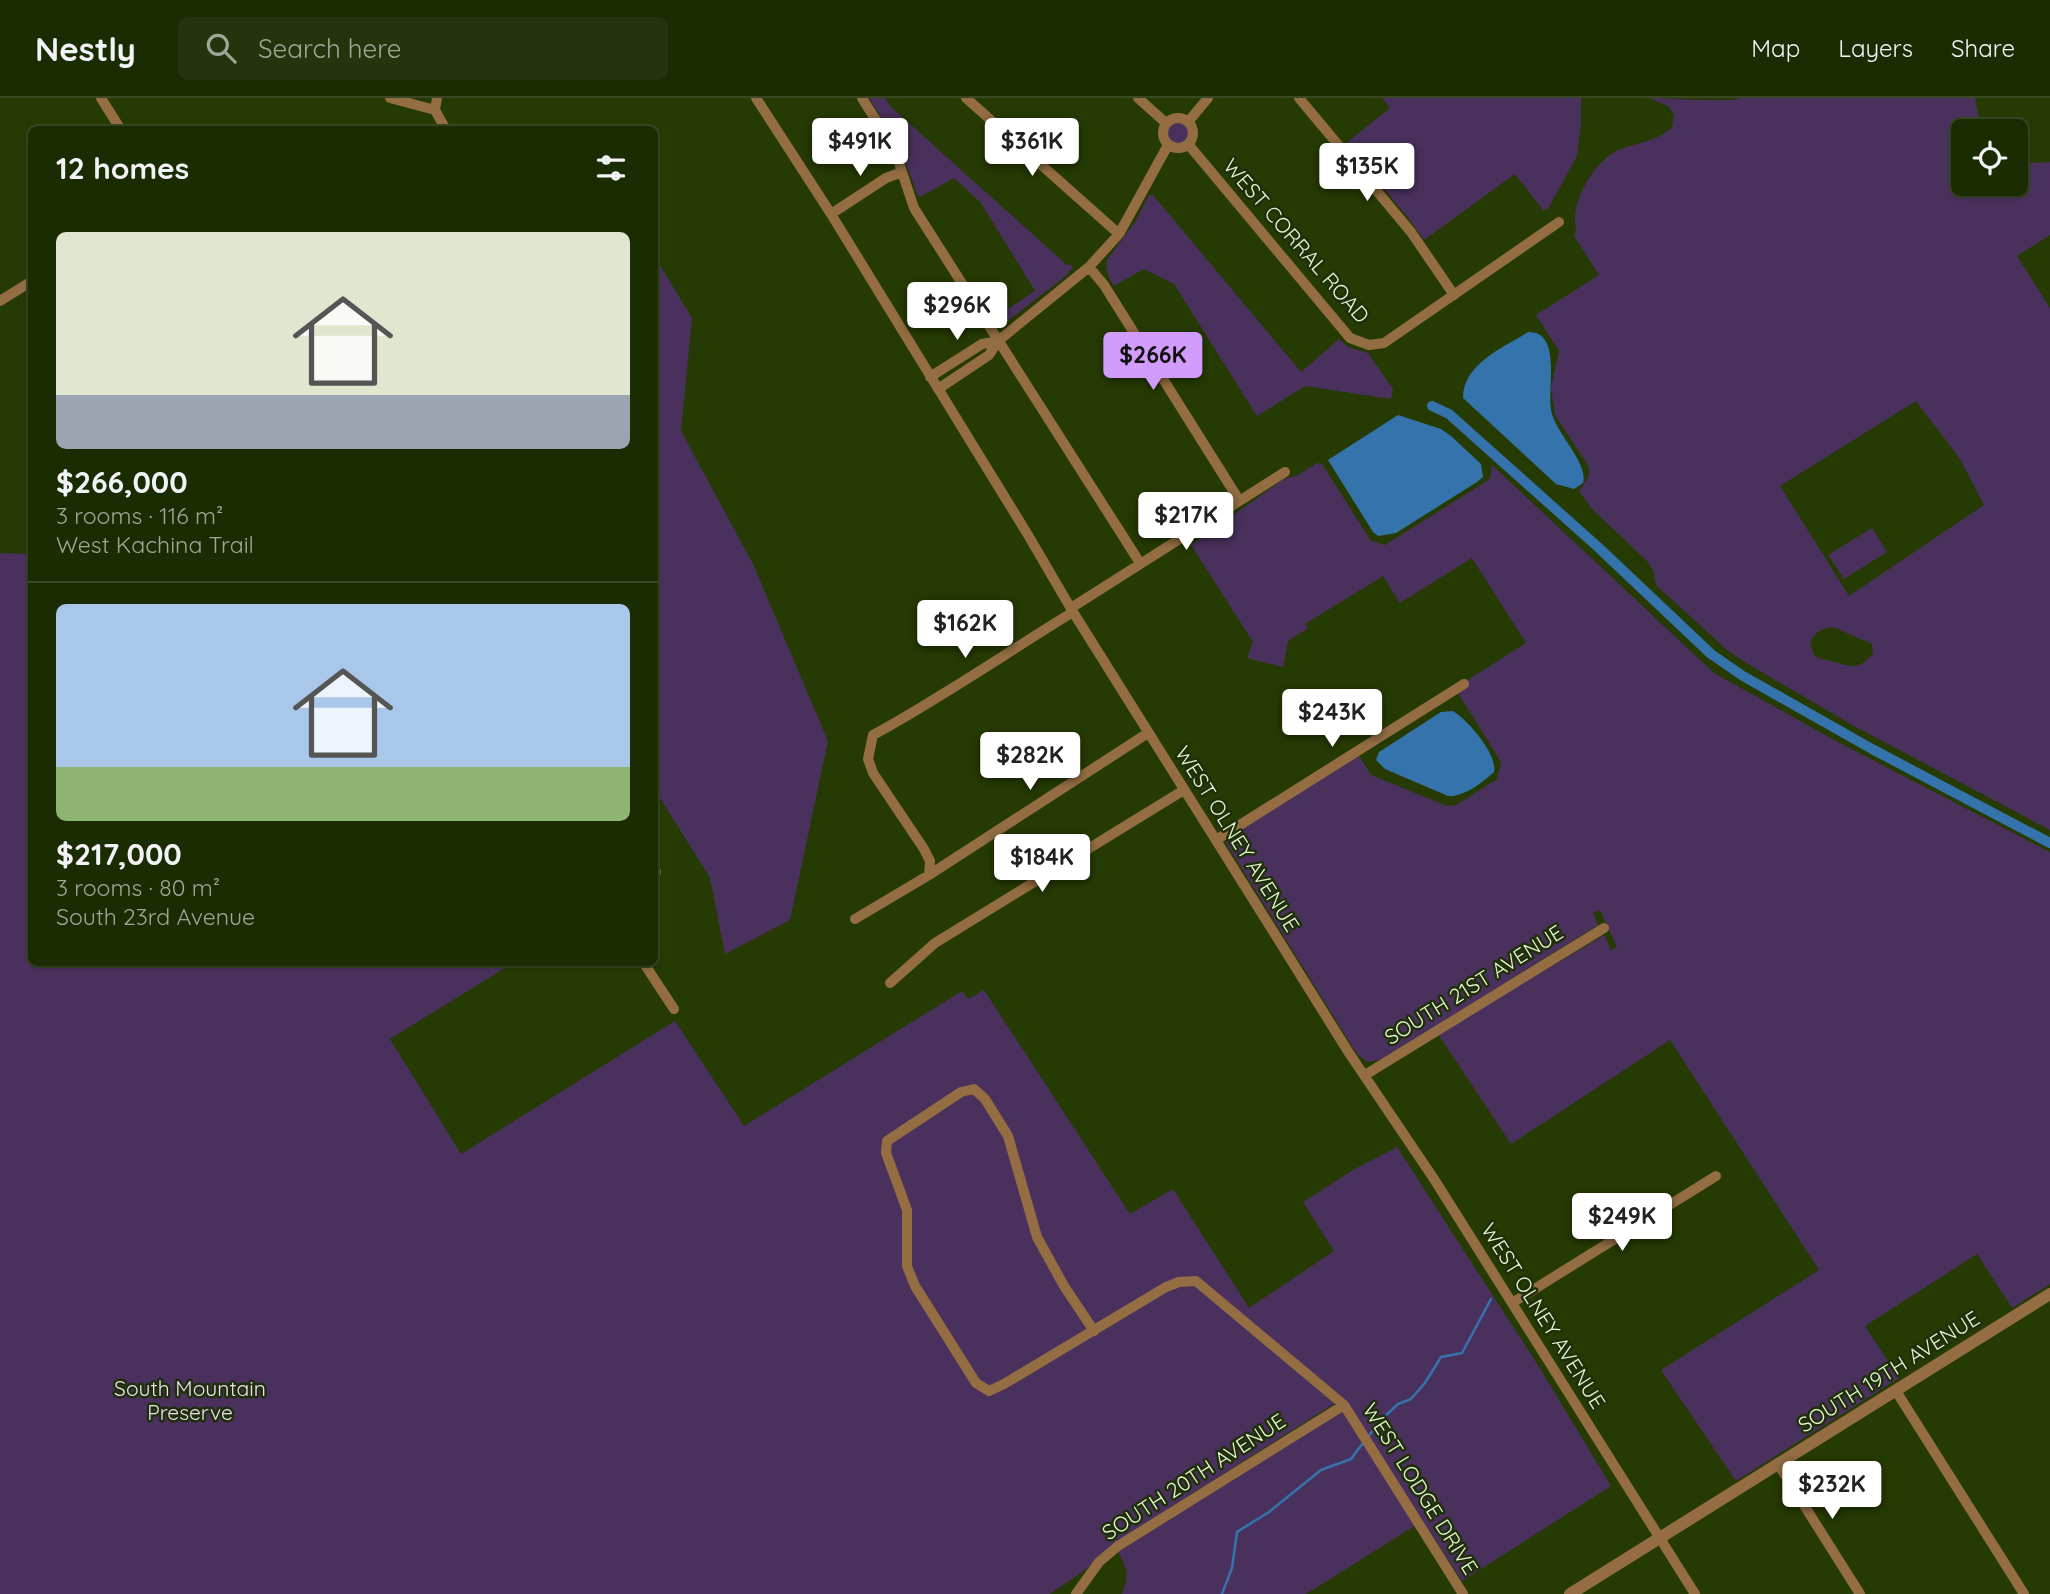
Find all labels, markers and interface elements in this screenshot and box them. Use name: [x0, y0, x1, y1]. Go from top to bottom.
search box: [178, 17, 668, 80]
text: Nestly: [35, 28, 136, 69]
icon: search: [202, 29, 240, 67]
text: Search here: [258, 32, 401, 65]
text: Map: [1751, 33, 1800, 63]
text: Layers: [1838, 33, 1913, 63]
text: Share: [1951, 33, 2015, 63]
pin: $491K: [811, 118, 909, 178]
pin: $361K: [983, 118, 1081, 178]
map controls: [1951, 119, 2028, 196]
button: locate: [1951, 119, 2028, 196]
text: $491K: [828, 126, 892, 155]
text: $361K: [1001, 126, 1063, 155]
pin: $135K: [1318, 144, 1416, 203]
text: 12 homes: [56, 149, 189, 187]
icon: filters: [592, 149, 630, 187]
text: $135K: [1335, 151, 1399, 180]
street label: WEST CORRAL ROAD: [1218, 153, 1375, 328]
icon: home: [280, 278, 406, 404]
pin: $296K: [908, 282, 1006, 342]
text: $296K: [923, 290, 991, 319]
pin: $266K: [1104, 332, 1202, 392]
text: $266K: [1119, 340, 1187, 369]
text: $266,000: [56, 463, 188, 501]
pin: $217K: [1137, 492, 1235, 552]
text: $217K: [1154, 500, 1218, 529]
text: 3 rooms · 116 m²: [56, 501, 223, 530]
text: West Kachina Trail: [56, 530, 254, 559]
pin: $162K: [916, 601, 1014, 660]
text: $162K: [933, 608, 997, 637]
icon: home: [280, 650, 406, 776]
pin: $243K: [1283, 690, 1381, 749]
text: $243K: [1298, 697, 1366, 726]
pin: $282K: [981, 732, 1079, 792]
text: $282K: [996, 740, 1064, 769]
street label: WEST OLNEY AVENUE: [1170, 741, 1306, 936]
pin: $184K: [993, 834, 1091, 894]
text: $217,000: [56, 835, 182, 873]
text: $184K: [1010, 842, 1074, 871]
text: 3 rooms · 80 m²: [56, 873, 220, 902]
text: South 23rd Avenue: [56, 902, 255, 931]
street label: SOUTH 21ST AVENUE: [1379, 919, 1568, 1050]
pin: $249K: [1573, 1194, 1671, 1253]
text: $249K: [1588, 1201, 1656, 1230]
street label: WEST OLNEY AVENUE: [1476, 1218, 1612, 1413]
street label: SOUTH 19TH AVENUE: [1793, 1305, 1984, 1438]
park label: South Mountain Preserve: [114, 1375, 266, 1425]
street label: WEST LODGE DRIVE: [1358, 1398, 1484, 1579]
street label: SOUTH 20TH AVENUE: [1097, 1407, 1290, 1545]
pin: $232K: [1783, 1462, 1881, 1521]
text: $232K: [1798, 1469, 1866, 1498]

